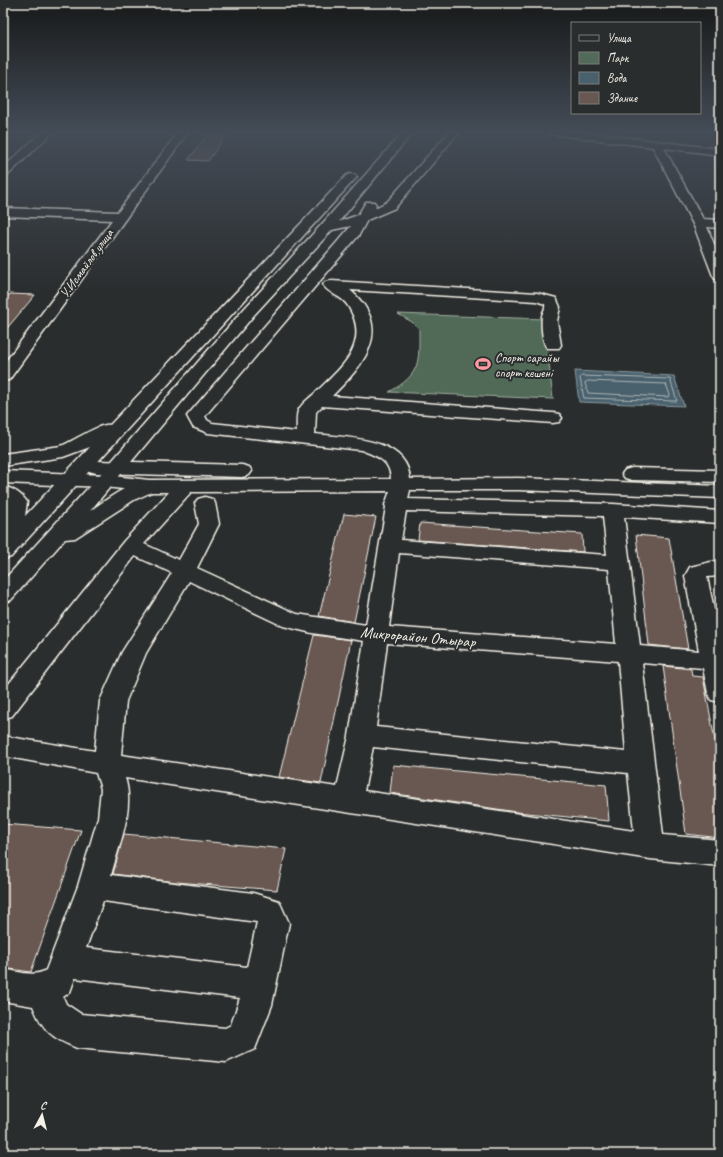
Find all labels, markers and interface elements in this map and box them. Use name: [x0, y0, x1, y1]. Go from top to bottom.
legend: [571, 22, 701, 114]
text: Улица: [607, 30, 632, 46]
text: Парк: [607, 50, 630, 66]
text: Вода: [607, 70, 628, 86]
text: Здание: [607, 90, 638, 106]
street label: У.Исмайлов улица: [56, 225, 118, 301]
place label: Спорт сарайы спорт кешені: [495, 350, 560, 381]
sports icon: Спорт сарайы спорт кешені: [474, 355, 492, 373]
street label: Микрорайон Отырар: [359, 622, 477, 652]
north arrow: [22, 1095, 62, 1135]
text: С: [40, 1098, 48, 1113]

